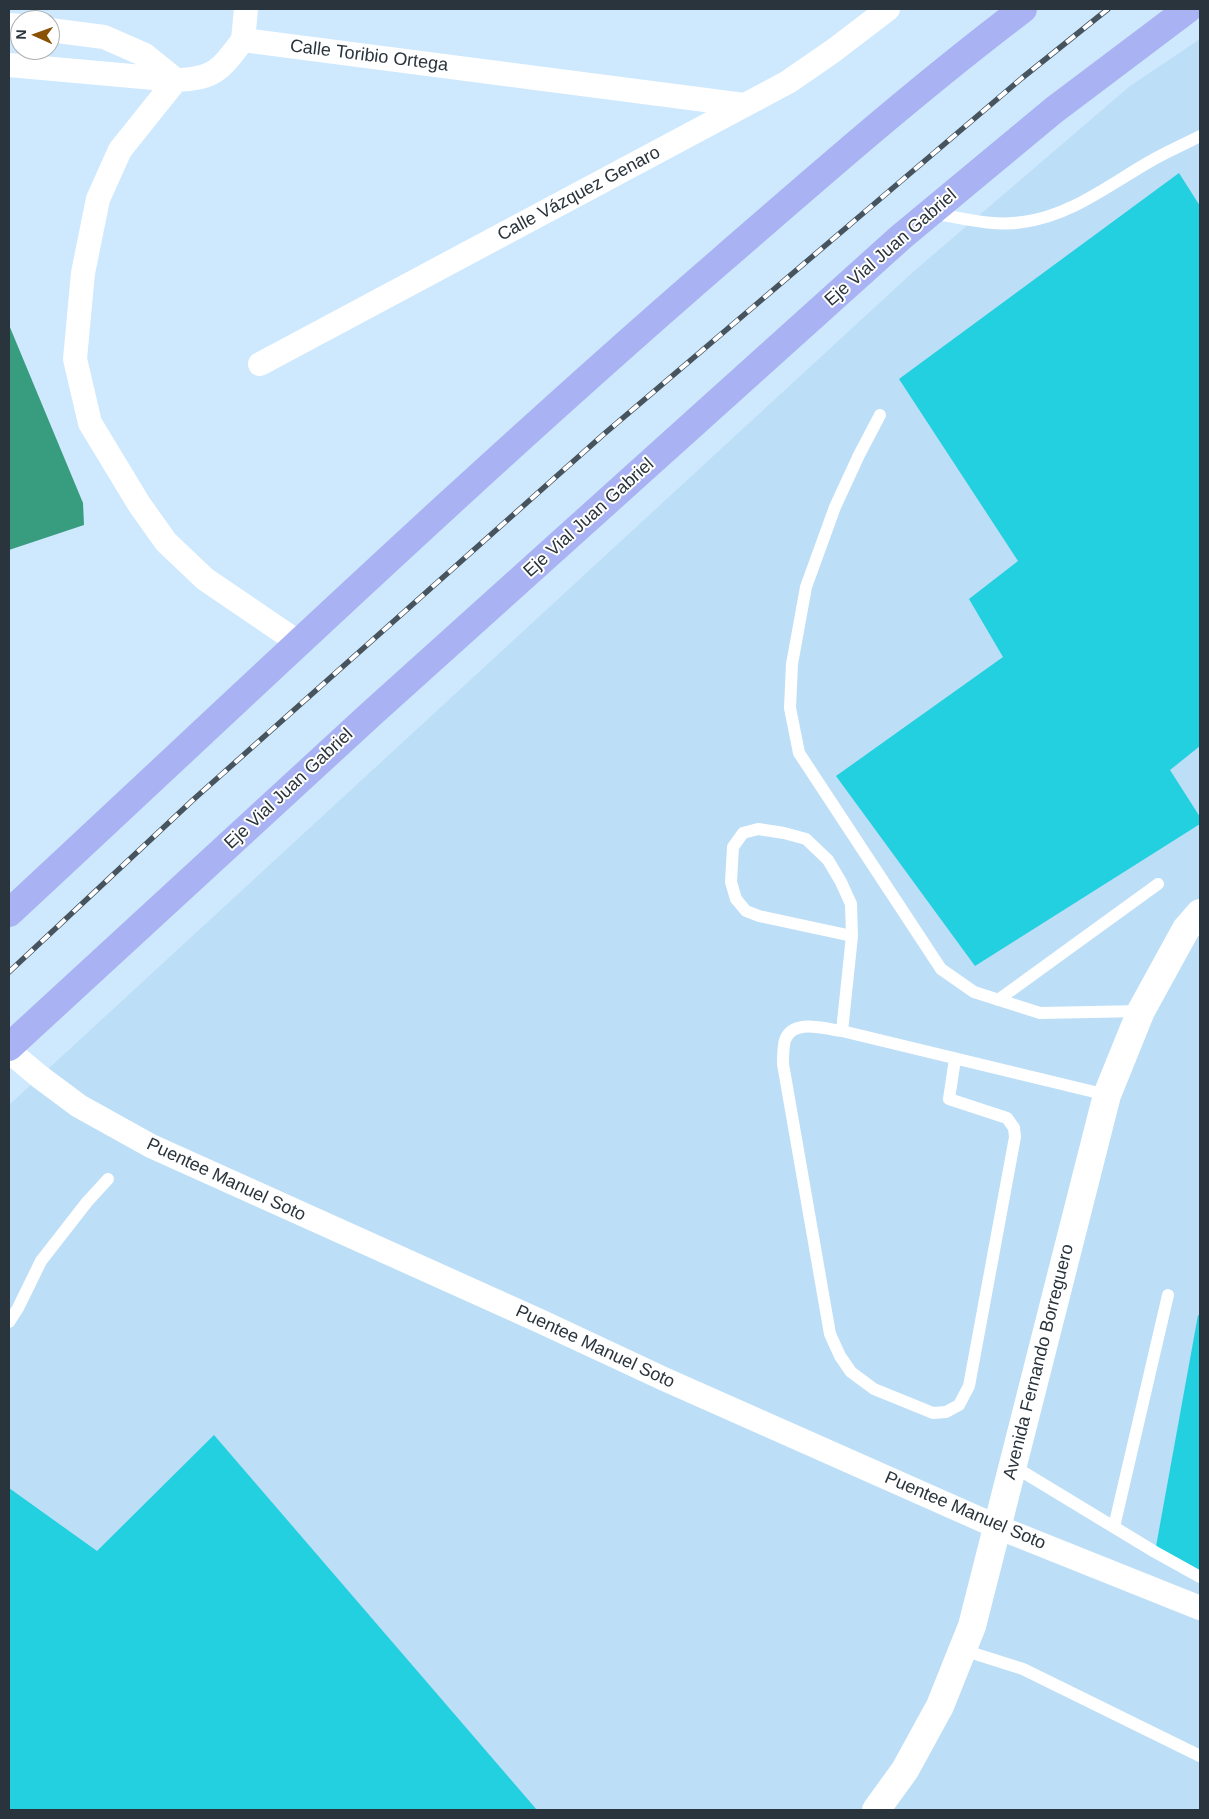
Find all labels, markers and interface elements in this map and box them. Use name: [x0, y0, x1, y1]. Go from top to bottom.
north arrow: [10, 10, 60, 60]
text: N: [13, 29, 29, 40]
street label: Calle Toribio Ortega: [289, 36, 449, 76]
street label: Calle Vázquez Genaro: [494, 142, 664, 246]
street label: Eje Vial Juan Gabriel: [821, 185, 961, 311]
street label: Eje Vial Juan Gabriel: [519, 454, 659, 582]
street label: Eje Vial Juan Gabriel: [220, 724, 358, 854]
street label: Puentee Manuel Soto: [143, 1134, 309, 1226]
street label: Avenida Fernando Borreguero: [999, 1242, 1079, 1482]
street label: Puentee Manuel Soto: [512, 1301, 678, 1393]
street label: Puentee Manuel Soto: [881, 1467, 1049, 1555]

